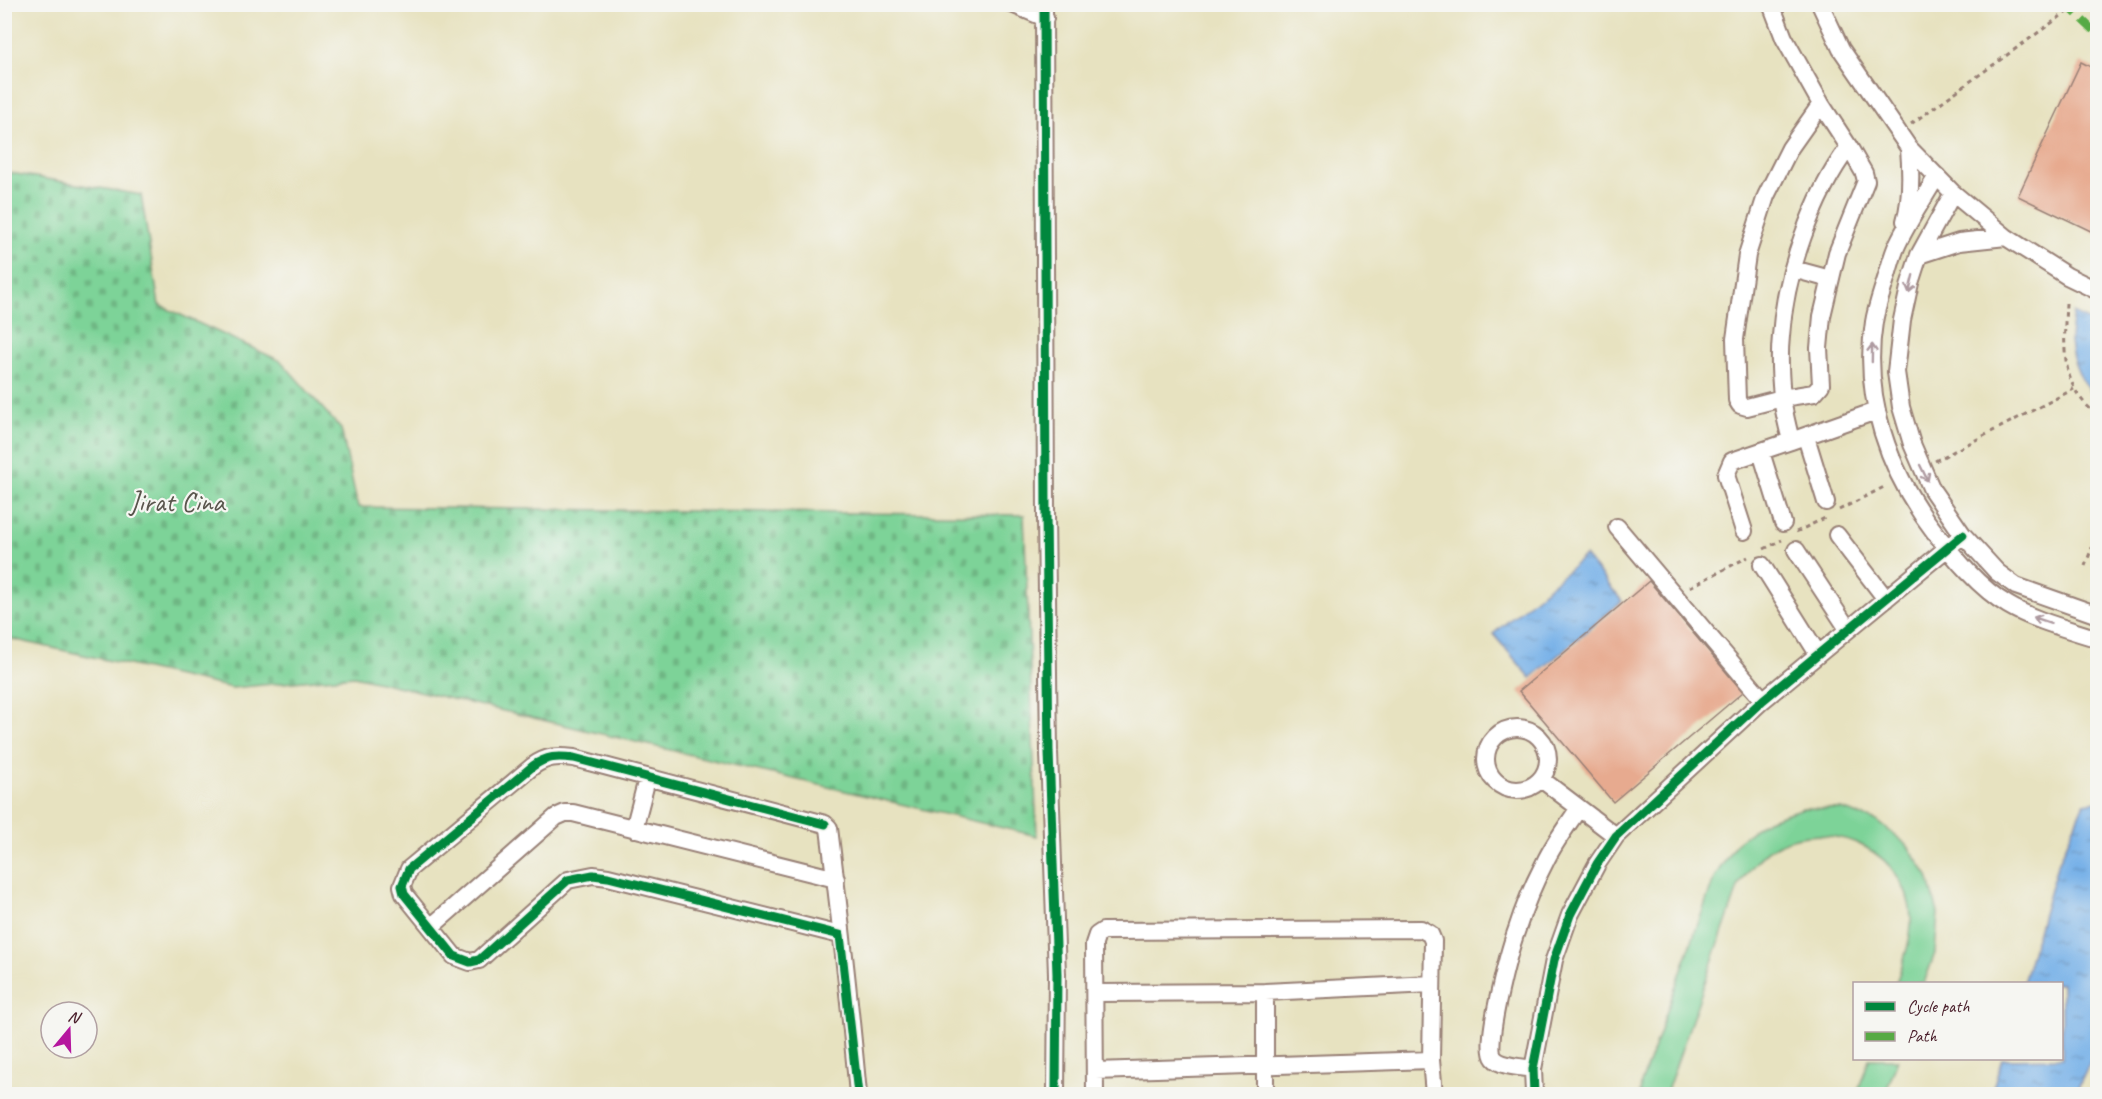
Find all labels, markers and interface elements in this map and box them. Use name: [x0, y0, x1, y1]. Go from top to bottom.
one-way arrow: [1904, 274, 1916, 293]
one-way arrow: [1866, 344, 1878, 364]
one-way arrow: [1918, 464, 1930, 481]
park label: Jirat Cina: [127, 484, 226, 519]
one-way arrow: [2033, 613, 2052, 624]
legend: [1853, 982, 2063, 1060]
text: Cycle path: [1907, 995, 1970, 1017]
north arrow: [39, 1000, 99, 1060]
text: N: [66, 1006, 84, 1029]
text: Path: [1907, 1025, 1937, 1047]

